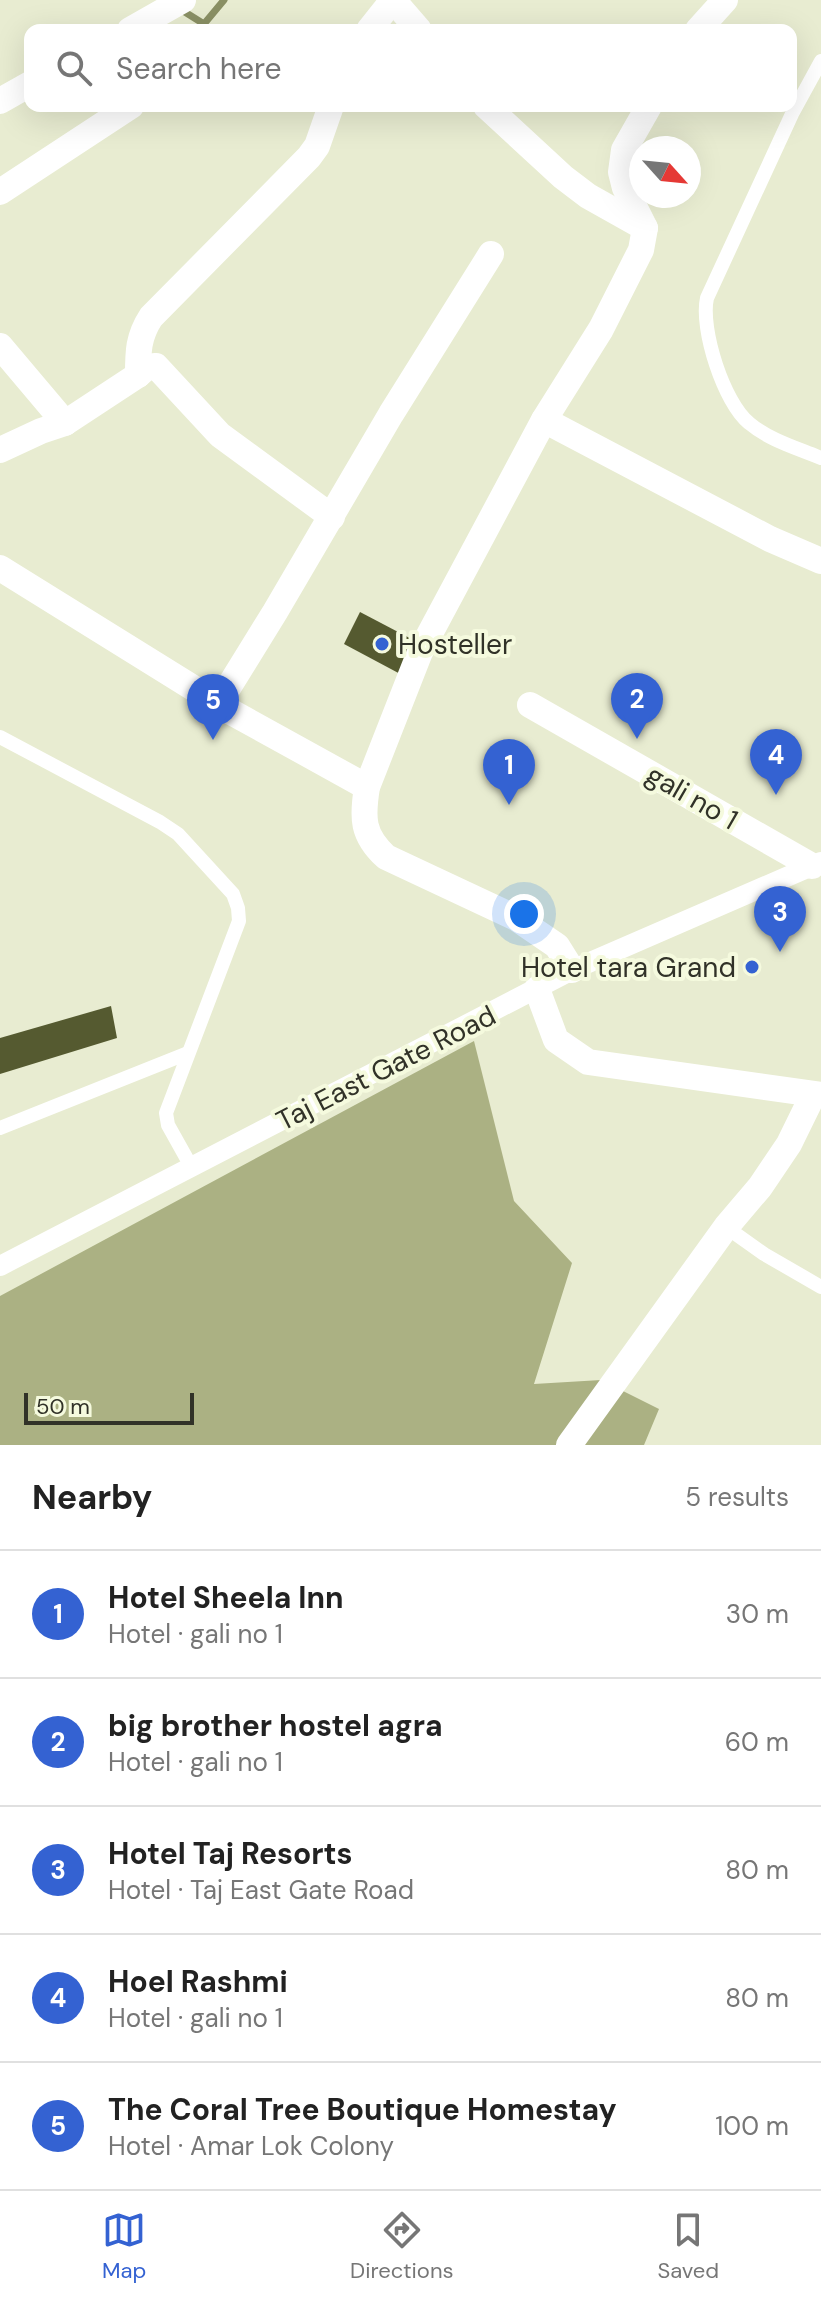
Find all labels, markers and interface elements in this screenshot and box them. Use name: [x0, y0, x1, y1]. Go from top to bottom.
search box: [24, 24, 797, 112]
icon: search: [52, 46, 96, 90]
text: Search here: [116, 49, 282, 88]
north arrow: [629, 136, 701, 208]
place label: Hosteller: [398, 626, 512, 663]
marker: Hosteller: [373, 635, 391, 653]
pin: 2: [611, 673, 663, 739]
pin: 5: [187, 674, 239, 740]
pin: 4: [750, 729, 802, 795]
pin: 1: [483, 739, 535, 805]
street label: gali no 1: [639, 756, 745, 838]
pin: 3: [754, 886, 806, 952]
your location: [504, 894, 544, 934]
place label: Hotel tara Grand: [521, 949, 736, 986]
marker: Hotel tara Grand: [743, 958, 761, 976]
street label: Taj East Gate Road: [270, 997, 502, 1139]
scale bar: [24, 1389, 194, 1425]
text: 50 m: [36, 1392, 90, 1421]
text: Nearby: [32, 1475, 152, 1520]
text: 5 results: [685, 1480, 789, 1514]
text: Hotel Sheela Inn: [108, 1578, 343, 1617]
text: 1: [53, 1597, 63, 1631]
text: 30 m: [726, 1597, 789, 1631]
text: Hotel · gali no 1: [108, 1617, 283, 1651]
text: big brother hostel agra: [108, 1706, 442, 1745]
text: 2: [50, 1725, 66, 1759]
text: 60 m: [725, 1725, 789, 1759]
text: Hotel · gali no 1: [108, 1745, 283, 1779]
text: Hotel Taj Resorts: [108, 1834, 353, 1873]
text: 3: [50, 1853, 66, 1887]
text: 80 m: [725, 1853, 789, 1887]
text: Hotel · Taj East Gate Road: [108, 1873, 414, 1907]
text: Hoel Rashmi: [108, 1962, 288, 2001]
text: 4: [50, 1981, 66, 2015]
text: 80 m: [725, 1981, 789, 2015]
text: Hotel · gali no 1: [108, 2001, 283, 2035]
text: The Coral Tree Boutique Homestay: [108, 2090, 617, 2129]
text: 5: [50, 2109, 66, 2143]
text: 100 m: [715, 2109, 789, 2143]
text: Hotel · Amar Lok Colony: [108, 2129, 394, 2163]
tab: Map: [102, 2208, 146, 2285]
tab: Directions: [350, 2208, 454, 2285]
tab: Saved: [657, 2208, 719, 2285]

